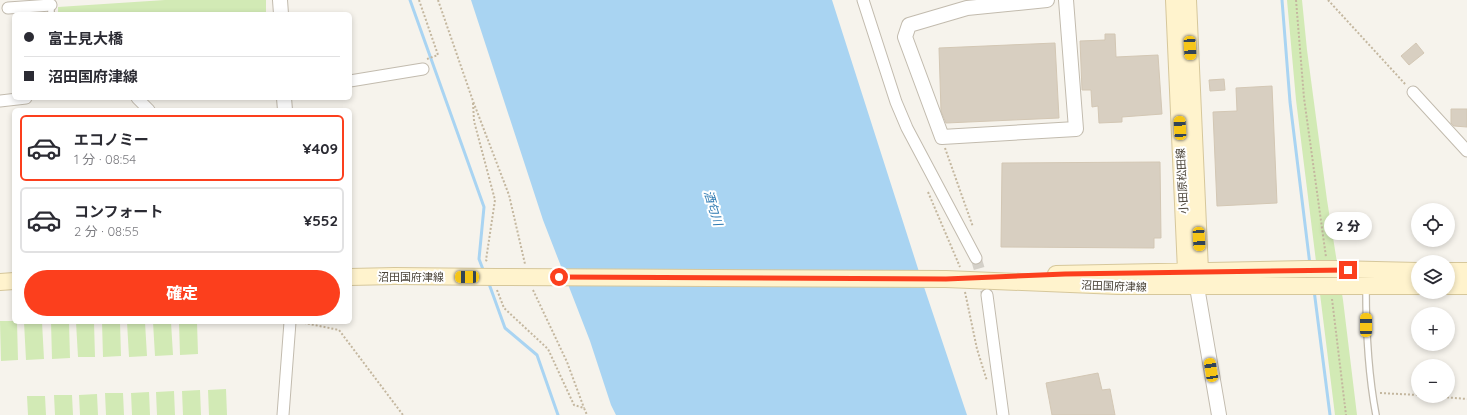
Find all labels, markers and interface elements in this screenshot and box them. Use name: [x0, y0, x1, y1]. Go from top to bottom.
text: 富士見大橋: [48, 29, 123, 48]
car: [1183, 36, 1197, 60]
text: 沼田国府津線: [48, 67, 138, 86]
car: [1173, 116, 1187, 140]
icon: car: [26, 130, 62, 166]
text: エコノミー: [74, 130, 149, 149]
text: ¥409: [303, 139, 338, 158]
street label: 小田原松田線: [1173, 148, 1191, 214]
text: 1 分 · 08:54: [74, 151, 136, 167]
water label: 酒匂川: [701, 188, 726, 229]
icon: car: [26, 202, 62, 238]
text: コンフォート: [74, 202, 164, 221]
map controls: [1411, 203, 1455, 403]
button: locate: [1411, 203, 1455, 247]
text: ¥552: [303, 211, 338, 230]
callout: 2 分: [1324, 212, 1372, 240]
text: 2 分: [1336, 218, 1360, 234]
text: 2 分 · 08:55: [74, 223, 139, 239]
car: [1192, 227, 1206, 251]
button: layers: [1411, 255, 1455, 299]
route end: [1339, 261, 1357, 279]
route start: [550, 268, 568, 286]
button: 確定: [24, 270, 340, 316]
street label: 沼田国府津線: [378, 270, 444, 284]
car: [455, 271, 479, 283]
street label: 沼田国府津線: [1081, 278, 1147, 294]
button: +: [1411, 307, 1455, 351]
car: [1360, 313, 1372, 337]
car: [1203, 357, 1219, 383]
button: −: [1411, 359, 1455, 403]

